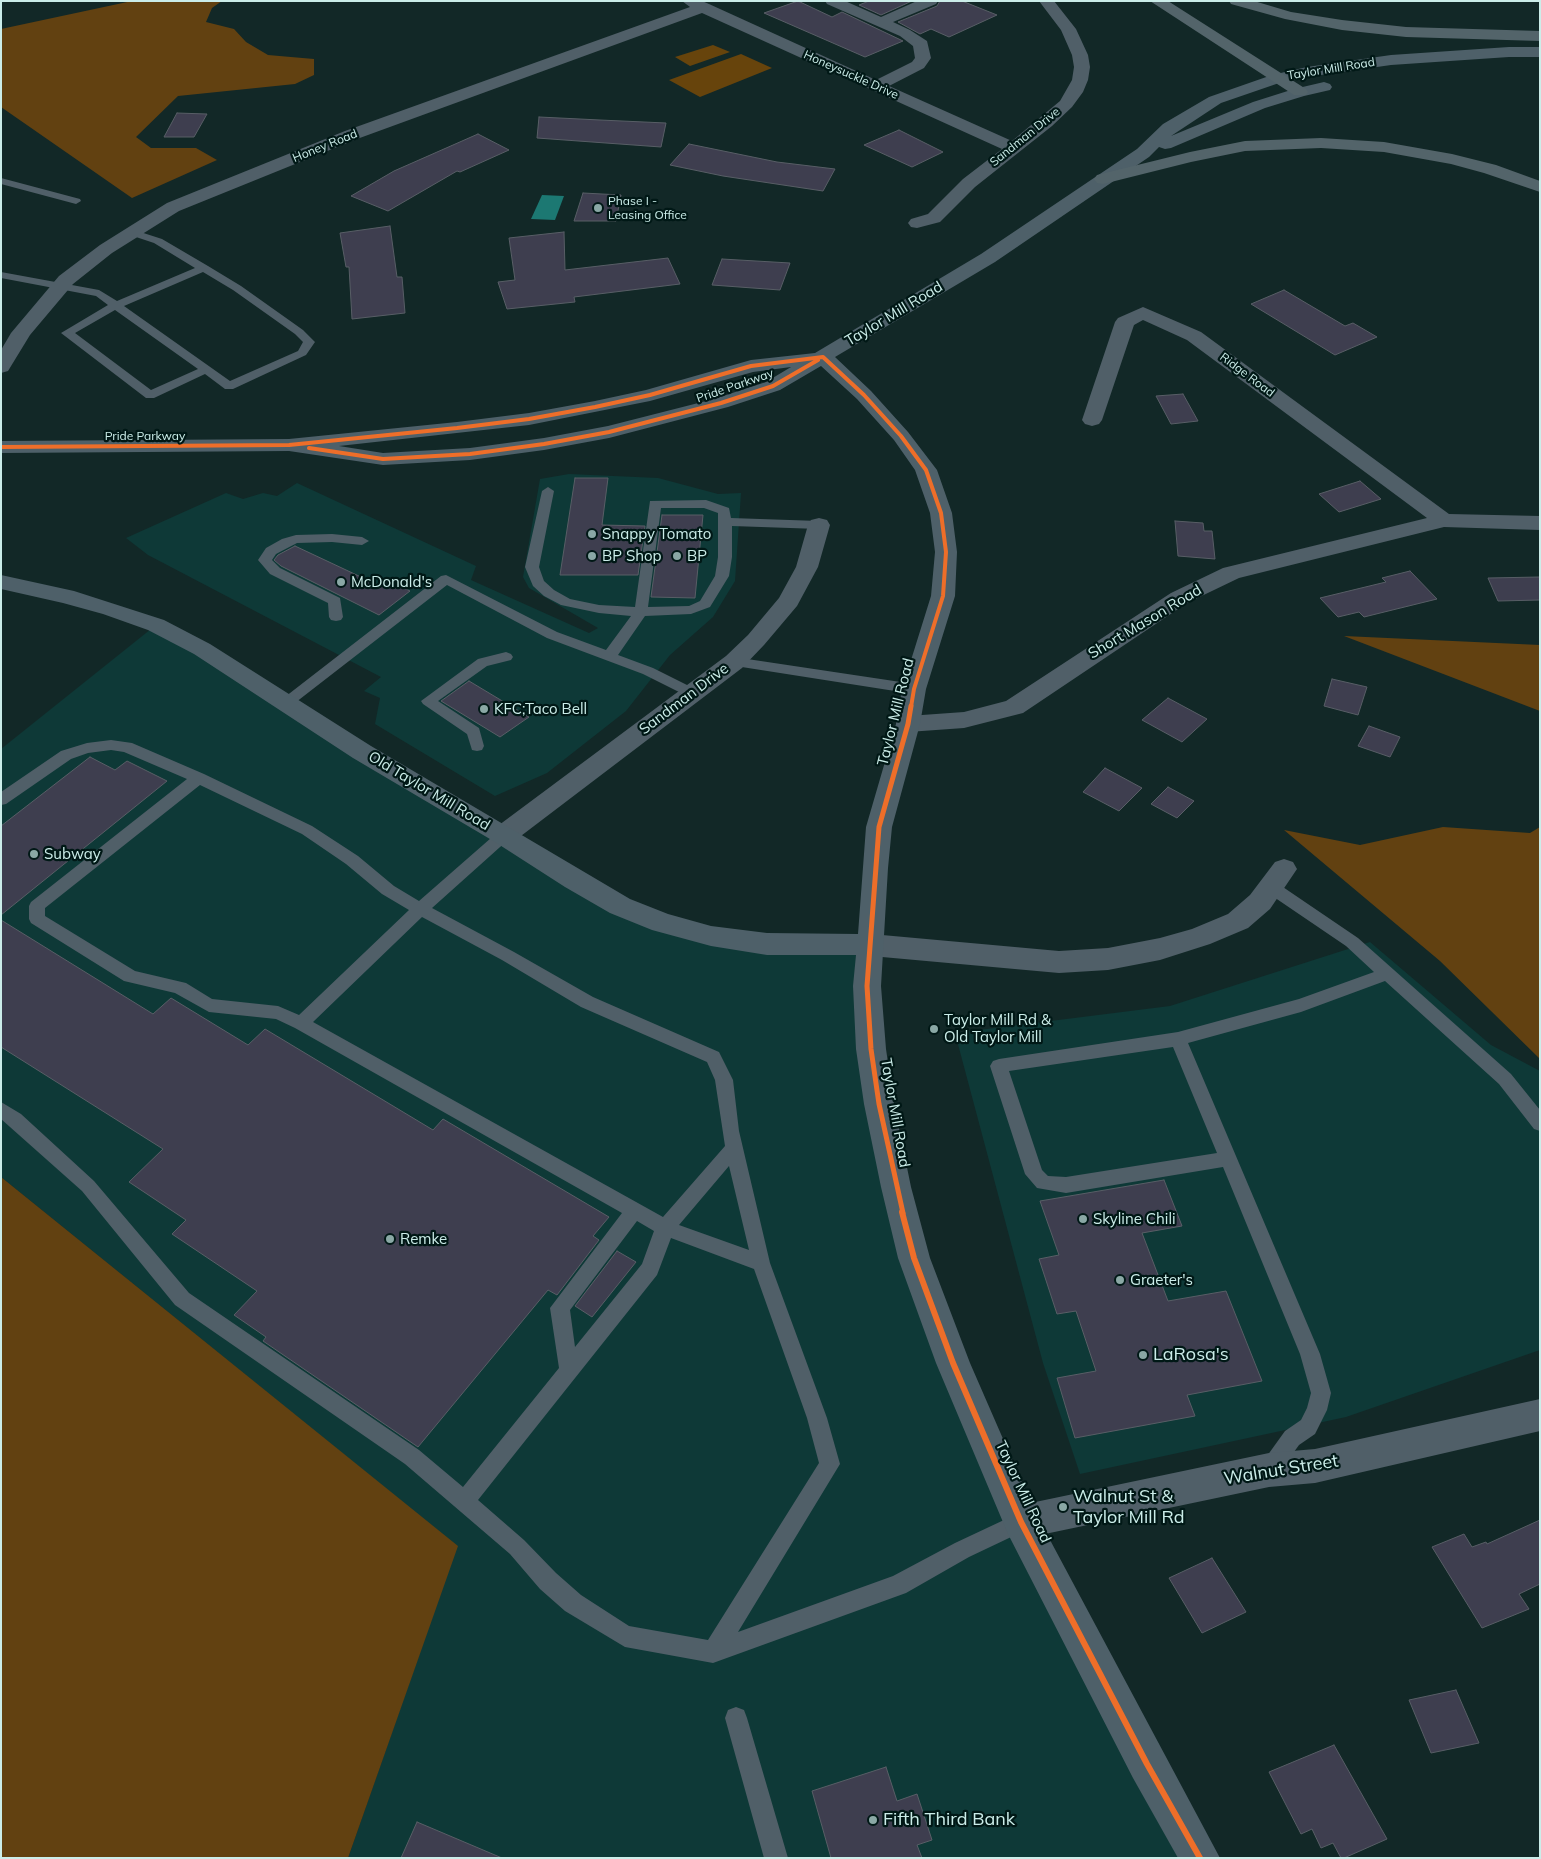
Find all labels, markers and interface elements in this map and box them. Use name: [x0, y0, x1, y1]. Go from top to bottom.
street label: Honeysuckle Drive: [801, 48, 901, 102]
street label: Taylor Mill Road: [1286, 55, 1376, 83]
street label: Sandman Drive: [987, 104, 1063, 170]
street label: Honey Road: [291, 127, 359, 165]
place label: Phase I - Leasing Office: [608, 194, 687, 222]
marker: Phase I - Leasing Office: [592, 202, 604, 214]
street label: Taylor Mill Road: [842, 278, 946, 350]
street label: Ridge Road: [1217, 350, 1277, 400]
street label: Pride Parkway: [695, 366, 775, 406]
street label: Pride Parkway: [105, 429, 185, 443]
place label: Snappy Tomato: [602, 525, 711, 543]
marker: Snappy Tomato: [586, 528, 598, 540]
place label: BP Shop: [602, 547, 662, 565]
place label: BP: [687, 547, 707, 565]
marker: BP Shop: [586, 550, 598, 562]
marker: BP: [671, 550, 683, 562]
place label: McDonald's: [351, 573, 432, 591]
marker: McDonald's: [335, 576, 347, 588]
street label: Short Mason Road: [1085, 581, 1205, 663]
street label: Taylor Mill Road: [874, 656, 918, 768]
street label: Sandman Drive: [636, 660, 732, 738]
place label: KFC;Taco Bell: [494, 700, 587, 718]
marker: KFC;Taco Bell: [478, 703, 490, 715]
street label: Old Taylor Mill Road: [365, 748, 493, 834]
place label: Subway: [44, 845, 101, 863]
marker: Subway: [28, 848, 40, 860]
place label: Taylor Mill Rd & Old Taylor Mill: [944, 1011, 1051, 1046]
marker: Taylor Mill Rd & Old Taylor Mill: [928, 1023, 940, 1035]
street label: Taylor Mill Road: [877, 1057, 913, 1169]
place label: Skyline Chili: [1093, 1210, 1176, 1228]
marker: Skyline Chili: [1077, 1213, 1089, 1225]
place label: Remke: [400, 1230, 447, 1248]
marker: Remke: [384, 1233, 396, 1245]
place label: Graeter's: [1130, 1271, 1193, 1289]
marker: Graeter's: [1114, 1274, 1126, 1286]
place label: LaRosa's: [1153, 1344, 1229, 1366]
marker: LaRosa's: [1137, 1349, 1149, 1361]
street label: Taylor Mill Road: [991, 1438, 1055, 1546]
street label: Walnut Street: [1222, 1450, 1340, 1490]
place label: Walnut St & Taylor Mill Rd: [1073, 1486, 1185, 1528]
marker: Walnut St & Taylor Mill Rd: [1057, 1501, 1069, 1513]
place label: Fifth Third Bank: [883, 1809, 1015, 1831]
marker: Fifth Third Bank: [867, 1814, 879, 1826]

